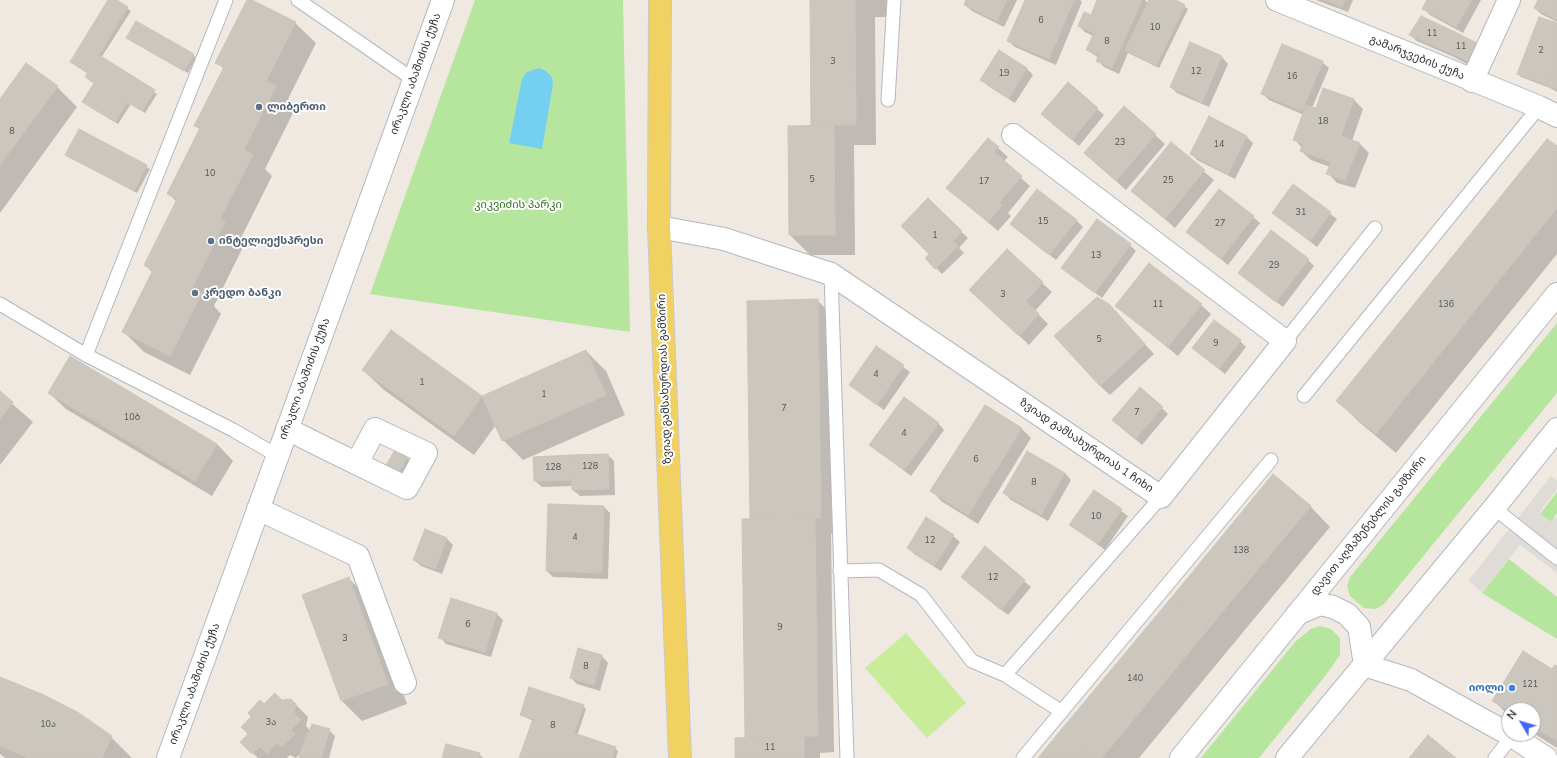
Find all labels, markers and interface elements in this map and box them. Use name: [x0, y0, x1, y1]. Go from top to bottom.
street label: ირაკლი აბაშიძის ქუჩა: [388, 11, 444, 137]
house number: 6: [1038, 16, 1044, 26]
house number: 10: [1150, 23, 1160, 33]
house number: 11: [1427, 29, 1437, 39]
street label: გამარჯვების ქუჩა: [1368, 33, 1466, 83]
house number: 8: [1104, 37, 1110, 47]
house number: 11: [1456, 42, 1466, 52]
house number: 2: [1538, 46, 1544, 56]
house number: 3: [830, 57, 836, 67]
house number: 12: [1191, 67, 1201, 77]
house number: 19: [999, 69, 1009, 79]
house number: 16: [1287, 72, 1297, 82]
place label: ლიბერთი: [267, 100, 326, 114]
marker: ლიბერთი: [254, 102, 264, 112]
house number: 18: [1318, 117, 1328, 127]
house number: 8: [9, 127, 15, 137]
house number: 23: [1115, 138, 1125, 148]
house number: 14: [1214, 140, 1224, 150]
house number: 10: [205, 169, 215, 179]
house number: 5: [809, 175, 815, 185]
house number: 25: [1163, 176, 1173, 186]
house number: 17: [979, 177, 989, 187]
park label: კიკვიძის პარკი: [474, 198, 562, 212]
house number: 31: [1296, 208, 1306, 218]
house number: 15: [1038, 217, 1048, 227]
house number: 27: [1215, 219, 1225, 229]
house number: 1: [932, 231, 938, 241]
place label: ინტელიექსპრესი: [219, 234, 323, 248]
marker: ინტელიექსპრესი: [206, 236, 216, 246]
house number: 13: [1091, 251, 1101, 261]
house number: 29: [1269, 261, 1279, 271]
place label: კრედო ბანკი: [203, 286, 281, 300]
marker: კრედო ბანკი: [190, 288, 200, 298]
house number: 3: [1000, 290, 1006, 300]
street label: ზვიად გამსახურდიას გამზირი: [655, 294, 675, 464]
house number: 11: [1153, 300, 1163, 310]
house number: 136: [1438, 300, 1454, 310]
street label: ირაკლი აბაშიძის ქუჩა: [277, 316, 333, 442]
house number: 5: [1096, 335, 1102, 345]
house number: 9: [1213, 339, 1219, 349]
house number: 4: [873, 370, 879, 380]
house number: 1: [419, 378, 425, 388]
house number: 1: [541, 390, 547, 400]
street label: ზვიად გამსახურდიას 1 ჩიხი: [1017, 396, 1155, 496]
house number: 7: [781, 404, 787, 414]
house number: 7: [1134, 408, 1140, 418]
house number: 10ბ: [124, 413, 140, 423]
house number: 4: [901, 429, 907, 439]
street label: დავით აღმაშენებლის გამზირი: [1309, 454, 1429, 598]
house number: 6: [973, 455, 979, 465]
house number: 128: [582, 462, 598, 472]
house number: 128: [545, 463, 561, 473]
house number: 8: [1031, 478, 1037, 488]
house number: 10: [1091, 512, 1101, 522]
house number: 4: [572, 533, 578, 543]
house number: 12: [925, 536, 935, 546]
house number: 138: [1233, 546, 1249, 556]
house number: 12: [988, 573, 998, 583]
house number: 6: [465, 620, 471, 630]
street label: ირაკლი აბაშიძის ქუჩა: [167, 621, 223, 747]
house number: 9: [777, 623, 783, 633]
house number: 3: [342, 634, 348, 644]
house number: 8: [583, 662, 589, 672]
house number: 140: [1127, 674, 1143, 684]
house number: 121: [1522, 680, 1538, 690]
place label: იოლი: [1469, 681, 1504, 695]
marker: იოლი: [1507, 683, 1517, 693]
north arrow: [1501, 702, 1541, 742]
text: N: [1503, 707, 1520, 723]
house number: 3ა: [266, 718, 276, 728]
house number: 10ა: [40, 720, 56, 730]
house number: 8: [550, 721, 556, 731]
house number: 11: [765, 743, 775, 753]

